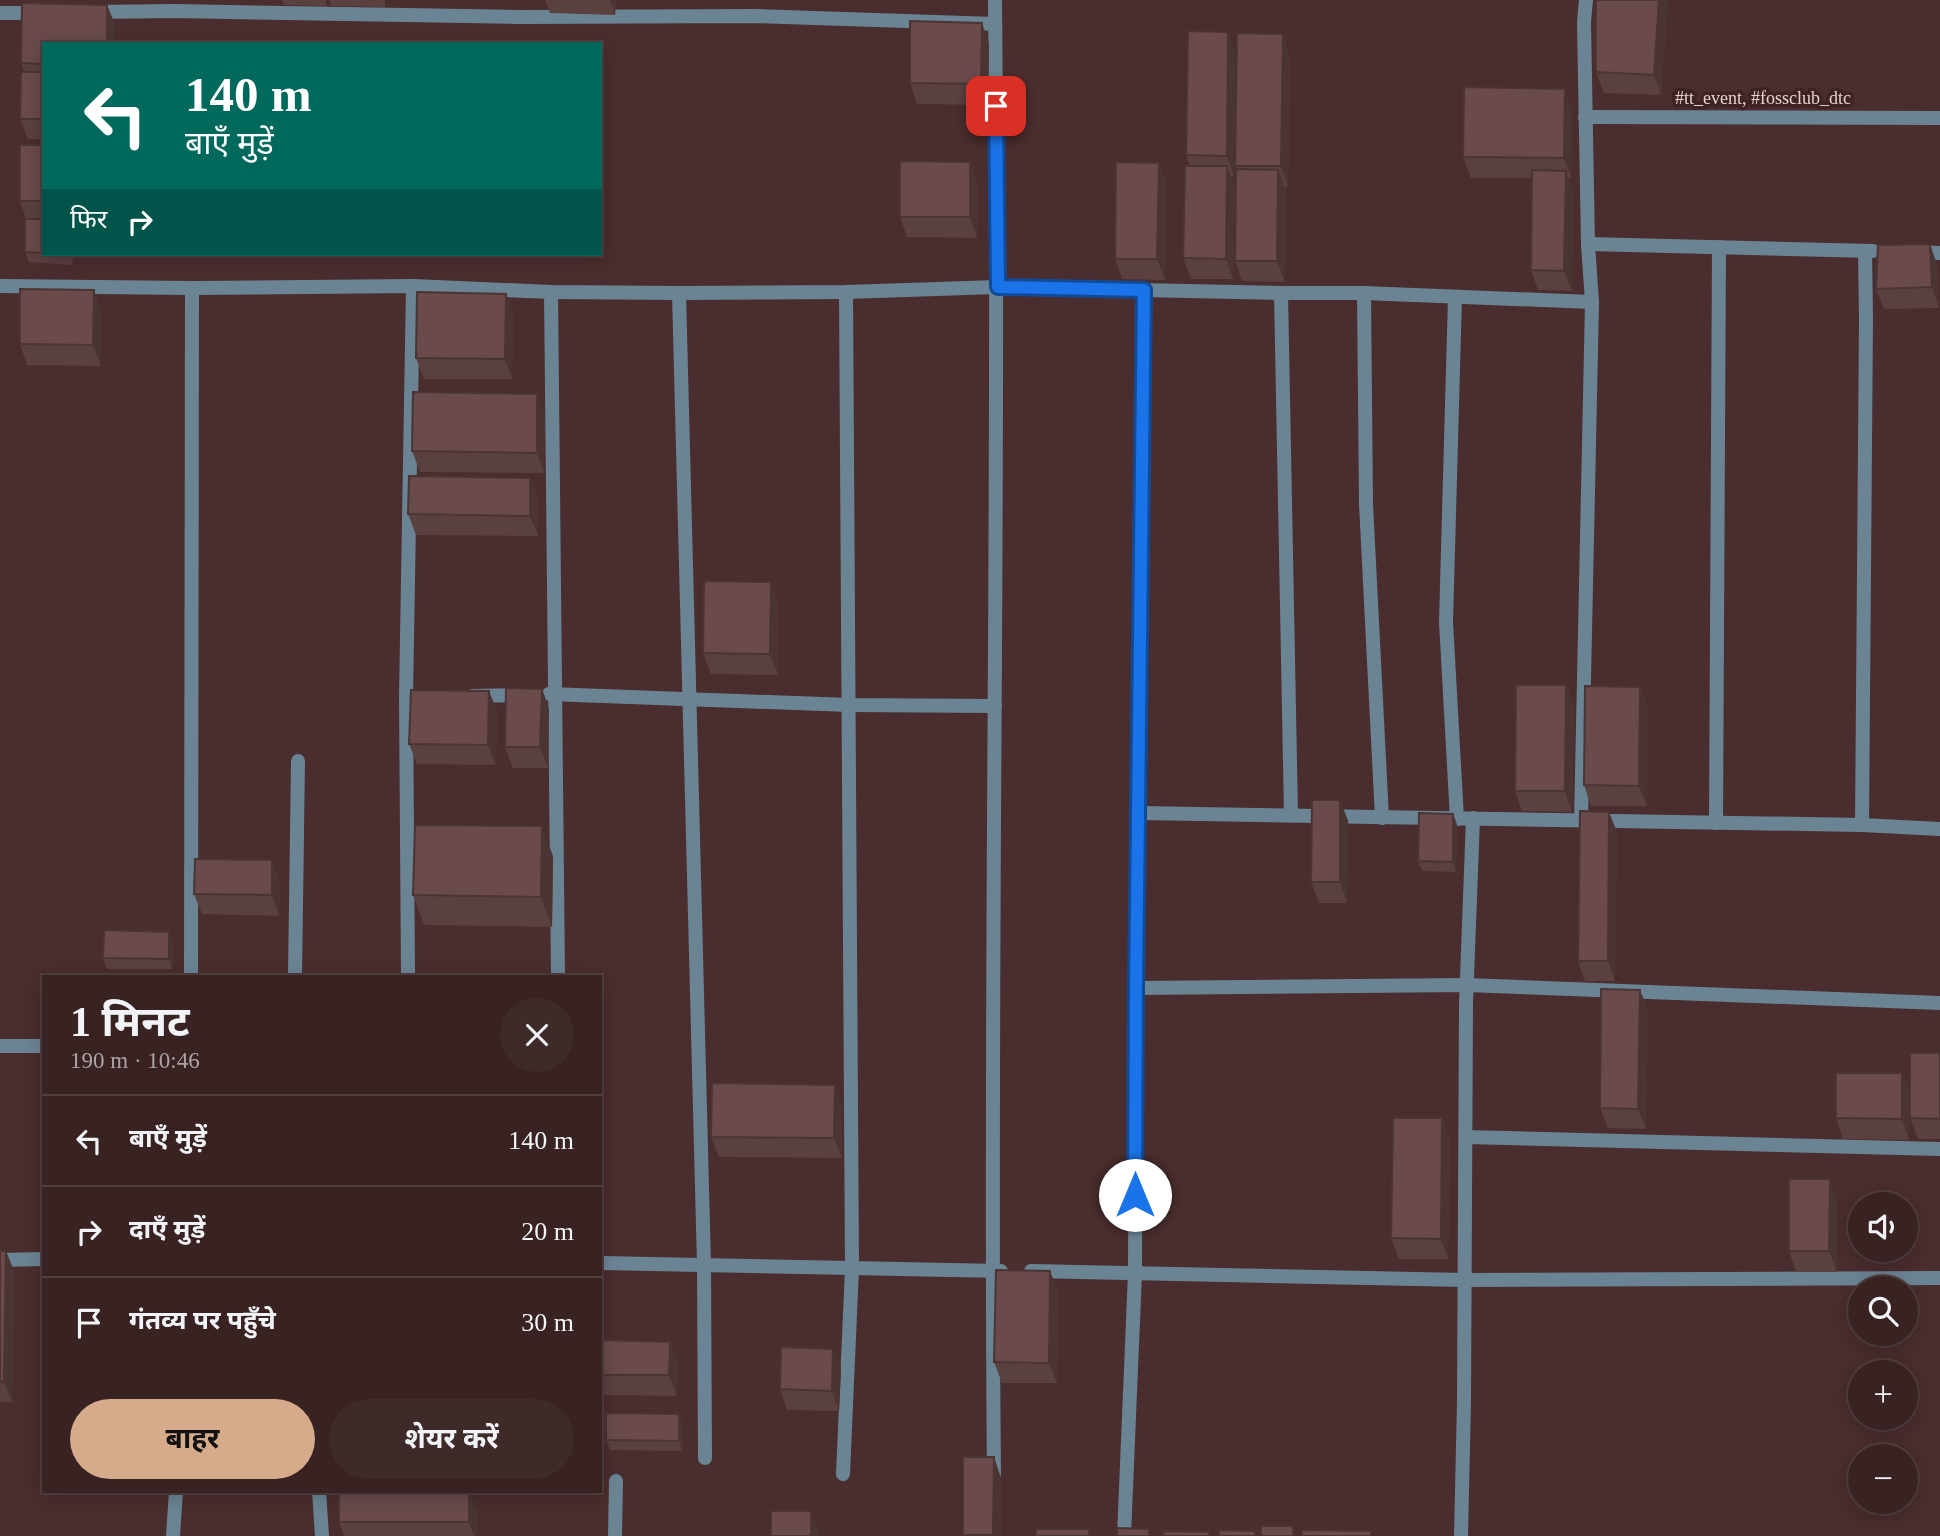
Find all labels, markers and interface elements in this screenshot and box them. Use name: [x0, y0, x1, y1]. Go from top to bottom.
text: 140 m: [185, 67, 312, 122]
icon: left: [70, 70, 161, 161]
pin: [966, 76, 1026, 136]
icon: arrive: [977, 87, 1015, 125]
street label: #tt_event, #fossclub_dtc: [1675, 88, 1851, 108]
text: बाएँ मुड़ें: [185, 125, 274, 161]
icon: right: [121, 203, 159, 241]
text: फिर: [70, 205, 107, 234]
button: close: [500, 998, 574, 1072]
text: 1 मिनट: [70, 999, 190, 1045]
text: 190 m · 10:46: [70, 1048, 200, 1073]
icon: left: [70, 1122, 108, 1160]
text: बाएँ मुड़ें: [129, 1124, 207, 1153]
text: 140 m: [508, 1126, 574, 1155]
position arrow: [1098, 1158, 1172, 1232]
map controls: [1848, 1192, 1918, 1514]
button: sound: [1848, 1192, 1918, 1262]
icon: right: [70, 1213, 108, 1251]
text: दाएँ मुड़ें: [129, 1215, 205, 1244]
text: 20 m: [521, 1217, 574, 1246]
button: search: [1848, 1276, 1918, 1346]
icon: arrive: [70, 1304, 108, 1342]
text: गंतव्य पर पहुँचे: [129, 1306, 276, 1335]
text: 30 m: [521, 1308, 574, 1337]
button: +: [1848, 1360, 1918, 1430]
button: बाहर: [70, 1399, 315, 1479]
button: शेयर करें: [329, 1399, 574, 1479]
button: −: [1848, 1444, 1918, 1514]

